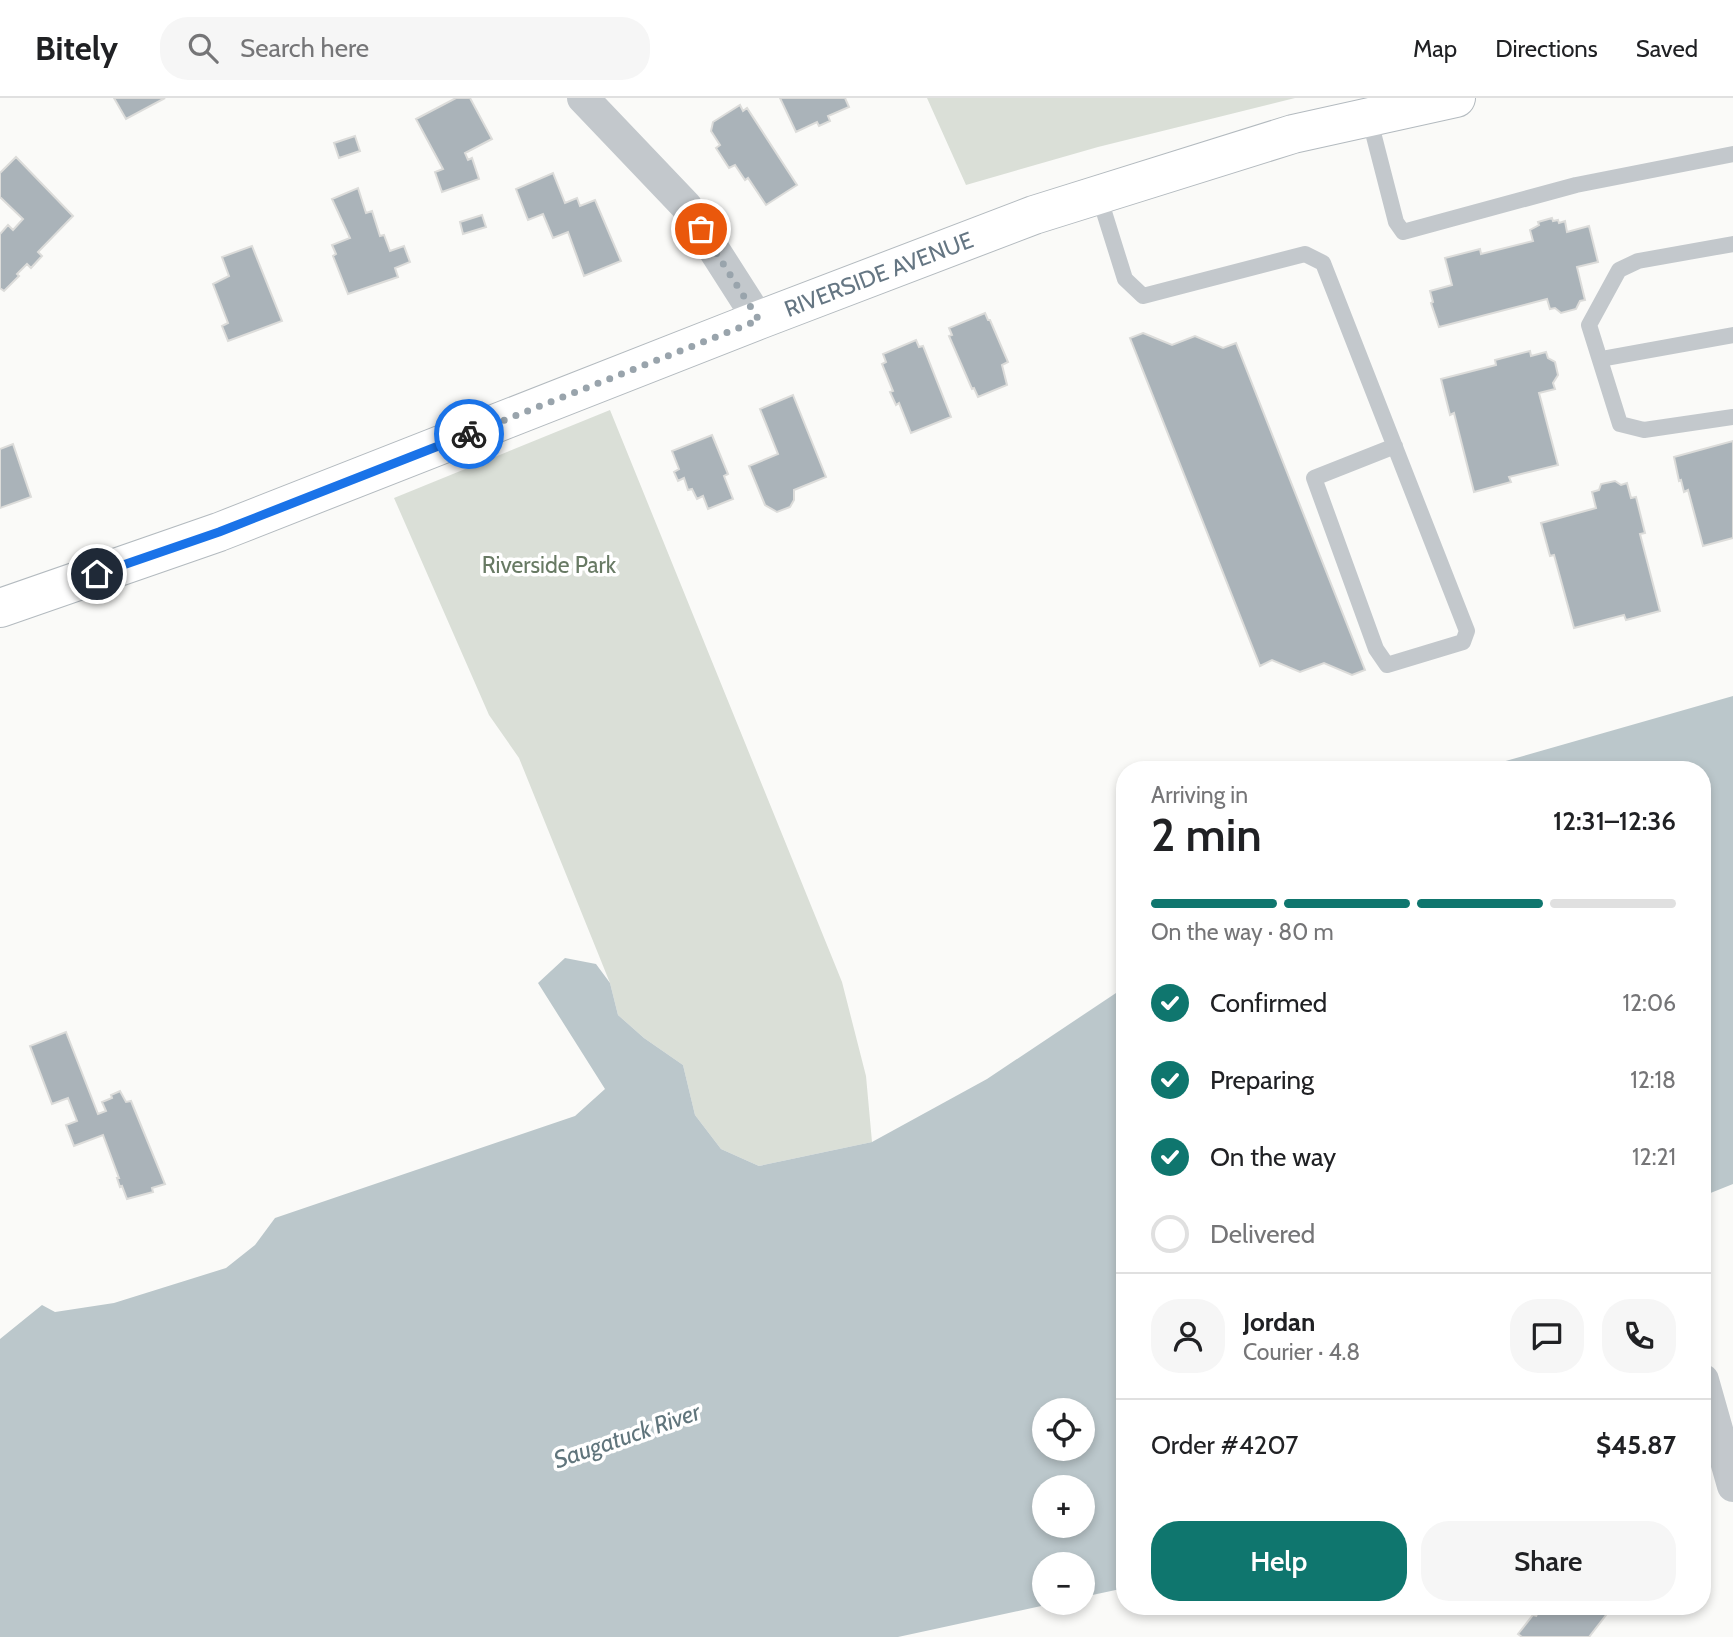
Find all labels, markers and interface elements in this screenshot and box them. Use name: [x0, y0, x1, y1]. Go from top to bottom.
search box: [160, 17, 650, 80]
text: Bitely: [35, 28, 118, 68]
icon: search: [184, 29, 222, 67]
text: Search here: [240, 32, 369, 64]
text: Map: [1413, 34, 1457, 63]
text: Directions: [1495, 34, 1598, 63]
text: Saved: [1636, 34, 1698, 63]
pin: [671, 199, 731, 259]
icon: bag: [682, 210, 720, 248]
street label: RIVERSIDE AVENUE: [780, 226, 977, 323]
courier: [434, 399, 504, 469]
icon: bike: [450, 415, 488, 453]
pin: [67, 544, 127, 604]
park label: Riverside Park: [482, 551, 617, 579]
icon: home: [78, 555, 116, 593]
text: Arriving in: [1151, 781, 1248, 809]
text: 12:31–12:36: [1553, 805, 1676, 837]
text: 2 min: [1151, 807, 1262, 863]
text: On the way · 80 m: [1151, 918, 1334, 946]
icon: check: [1151, 984, 1189, 1022]
text: Confirmed: [1210, 987, 1327, 1019]
text: 12:06: [1623, 989, 1676, 1017]
icon: check: [1151, 1061, 1189, 1099]
text: Preparing: [1210, 1064, 1314, 1096]
text: 12:18: [1630, 1066, 1676, 1094]
icon: check: [1151, 1138, 1189, 1176]
text: On the way: [1210, 1141, 1336, 1173]
text: 12:21: [1632, 1143, 1676, 1171]
text: Delivered: [1210, 1218, 1315, 1250]
button: person: [1151, 1299, 1225, 1373]
button: chat: [1510, 1299, 1584, 1373]
button: phone: [1602, 1299, 1676, 1373]
text: Jordan: [1243, 1306, 1315, 1338]
text: Courier · 4.8: [1243, 1338, 1360, 1366]
water label: Saugatuck River: [550, 1396, 705, 1474]
map controls: [1032, 1398, 1095, 1615]
button: locate: [1032, 1398, 1095, 1461]
text: Order #4207: [1151, 1429, 1298, 1461]
text: $45.87: [1596, 1429, 1676, 1461]
button: +: [1032, 1475, 1095, 1538]
button: Help: [1151, 1521, 1407, 1601]
button: Share: [1421, 1521, 1676, 1601]
button: −: [1032, 1552, 1095, 1615]

